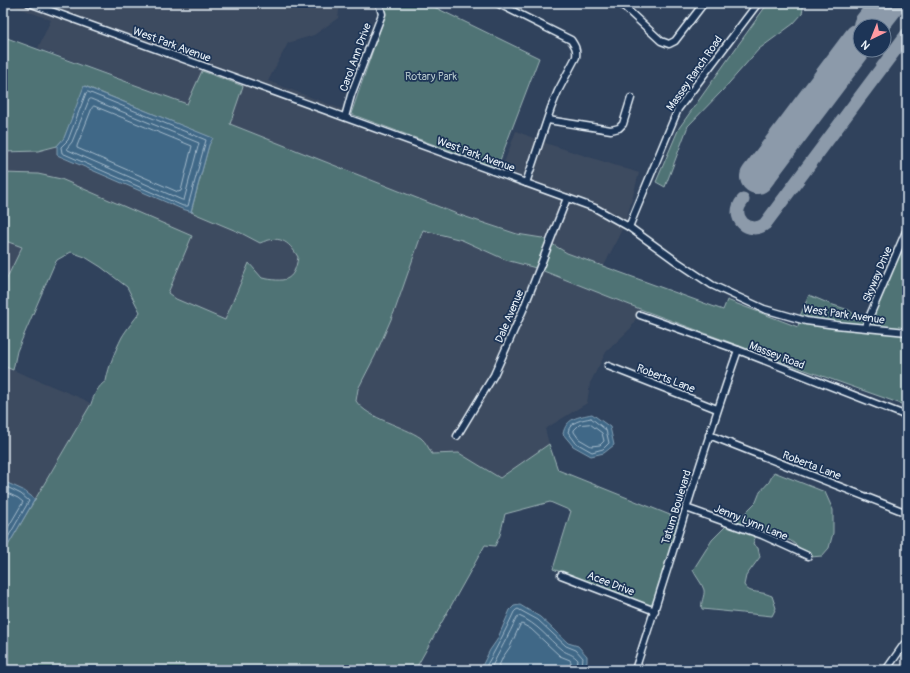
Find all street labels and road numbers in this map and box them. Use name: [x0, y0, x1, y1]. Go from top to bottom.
street label: Carol Ann Drive: [337, 21, 374, 93]
street label: West Park Avenue: [131, 24, 213, 65]
street label: Massey Ranch Road: [664, 33, 725, 113]
street label: West Park Avenue: [435, 134, 517, 175]
street label: Skyway Drive: [860, 244, 895, 304]
street label: Dale Avenue: [492, 287, 527, 345]
street label: West Park Avenue: [802, 302, 886, 327]
street label: Massey Road: [747, 339, 806, 372]
street label: Roberts Lane: [635, 361, 697, 396]
street label: Roberta Lane: [781, 448, 843, 483]
street label: Tatum Boulevard: [659, 468, 694, 546]
street label: Jenny Lynn Lane: [712, 502, 790, 543]
street label: Acee Drive: [585, 569, 637, 599]

